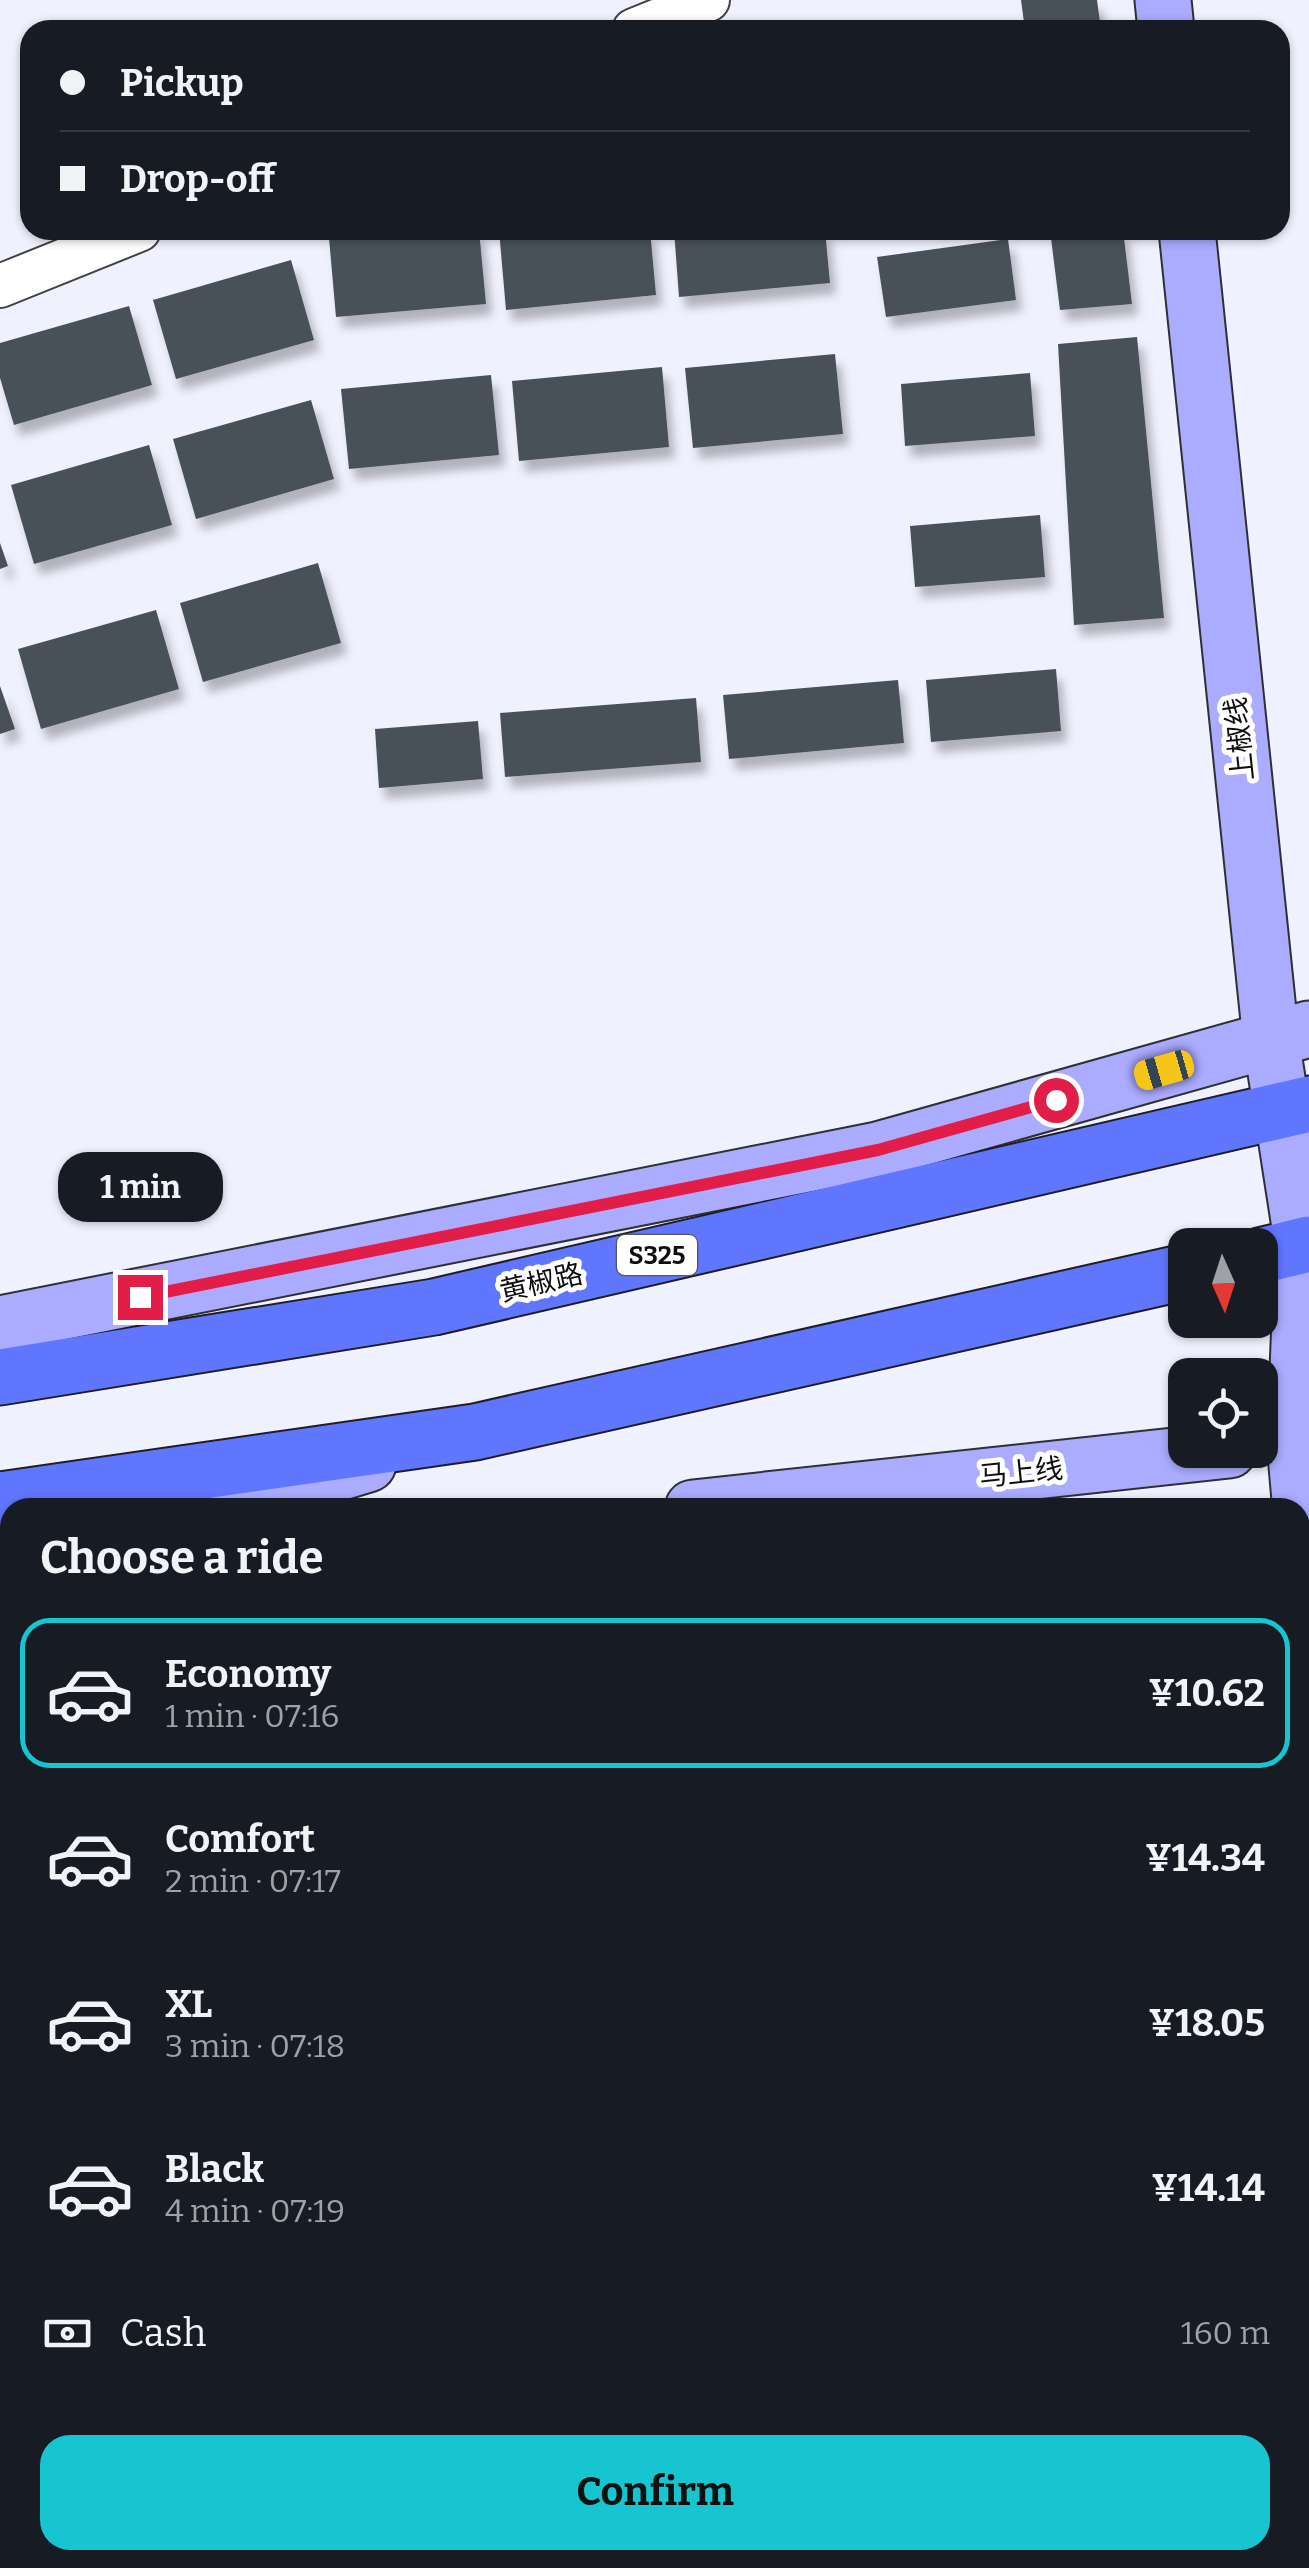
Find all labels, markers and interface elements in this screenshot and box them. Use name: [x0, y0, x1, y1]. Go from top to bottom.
text: Pickup: [120, 60, 244, 106]
text: Drop-off: [120, 156, 275, 202]
street label: 上椒线: [1219, 695, 1260, 782]
car: [1131, 1047, 1197, 1093]
route start: [1034, 1078, 1079, 1123]
callout: 1 min: [58, 1152, 222, 1222]
text: 1 min: [100, 1168, 181, 1206]
north arrow: [1168, 1228, 1278, 1338]
map controls: [1168, 1228, 1278, 1468]
road number: S325: [617, 1235, 697, 1275]
street label: 黄椒路: [496, 1257, 586, 1308]
route end: [118, 1275, 163, 1320]
button: locate: [1168, 1358, 1278, 1468]
street label: 马上线: [978, 1452, 1065, 1493]
text: Choose a ride: [40, 1531, 323, 1585]
icon: car: [45, 1648, 135, 1738]
text: Economy: [165, 1651, 331, 1697]
text: ¥10.62: [1148, 1670, 1265, 1716]
text: 1 min · 07:16: [165, 1697, 339, 1735]
icon: car: [45, 1813, 135, 1903]
text: Comfort: [165, 1816, 315, 1862]
text: ¥14.34: [1145, 1835, 1265, 1881]
text: 2 min · 07:17: [165, 1862, 341, 1900]
icon: car: [45, 1978, 135, 2068]
text: XL: [165, 1981, 212, 2027]
text: ¥18.05: [1149, 2000, 1265, 2046]
text: 3 min · 07:18: [165, 2027, 345, 2065]
icon: car: [45, 2143, 135, 2233]
text: Black: [165, 2146, 264, 2192]
text: ¥14.14: [1151, 2165, 1265, 2211]
text: 4 min · 07:19: [165, 2192, 345, 2230]
icon: cash: [40, 2306, 95, 2361]
text: Cash: [120, 2310, 206, 2356]
text: 160 m: [1181, 2314, 1270, 2352]
button: Confirm: [40, 2435, 1270, 2550]

